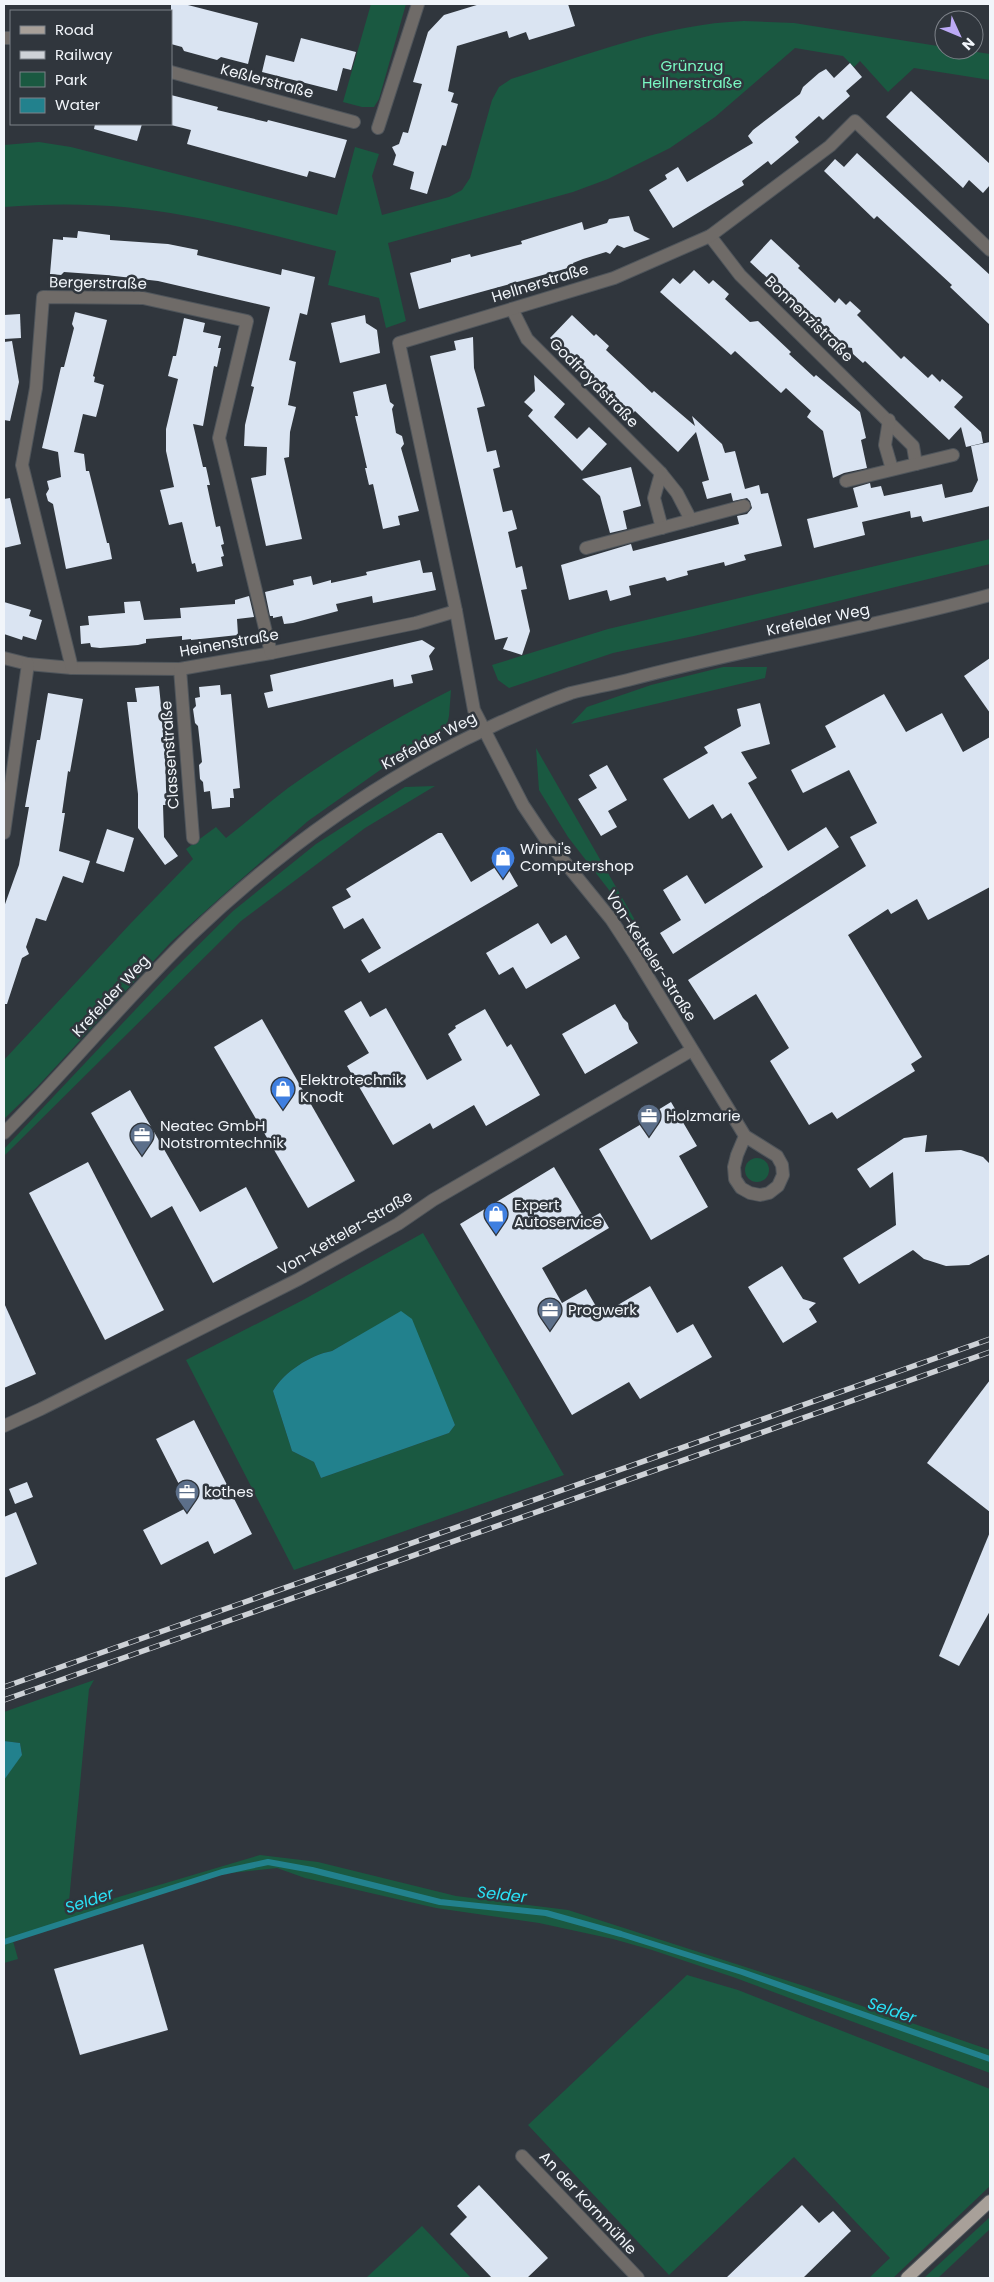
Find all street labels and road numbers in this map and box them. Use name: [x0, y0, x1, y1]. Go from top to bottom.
street label: Keßlerstraße: [218, 58, 316, 103]
street label: Hellnerstraße: [489, 258, 591, 307]
street label: Bergerstraße: [49, 271, 147, 294]
street label: Bonnenzistraße: [760, 271, 858, 366]
street label: Godfroydstraße: [545, 333, 644, 432]
street label: Krefelder Weg: [764, 598, 871, 641]
street label: Heinenstraße: [178, 623, 280, 662]
street label: Classenstraße: [155, 700, 184, 810]
street label: Krefelder Weg: [378, 707, 480, 774]
street label: Von-Ketteler-Straße: [601, 886, 702, 1025]
street label: Krefelder Weg: [67, 950, 154, 1041]
street label: Von-Ketteler-Straße: [273, 1185, 416, 1280]
street label: An der Kornmühle: [535, 2146, 642, 2259]

